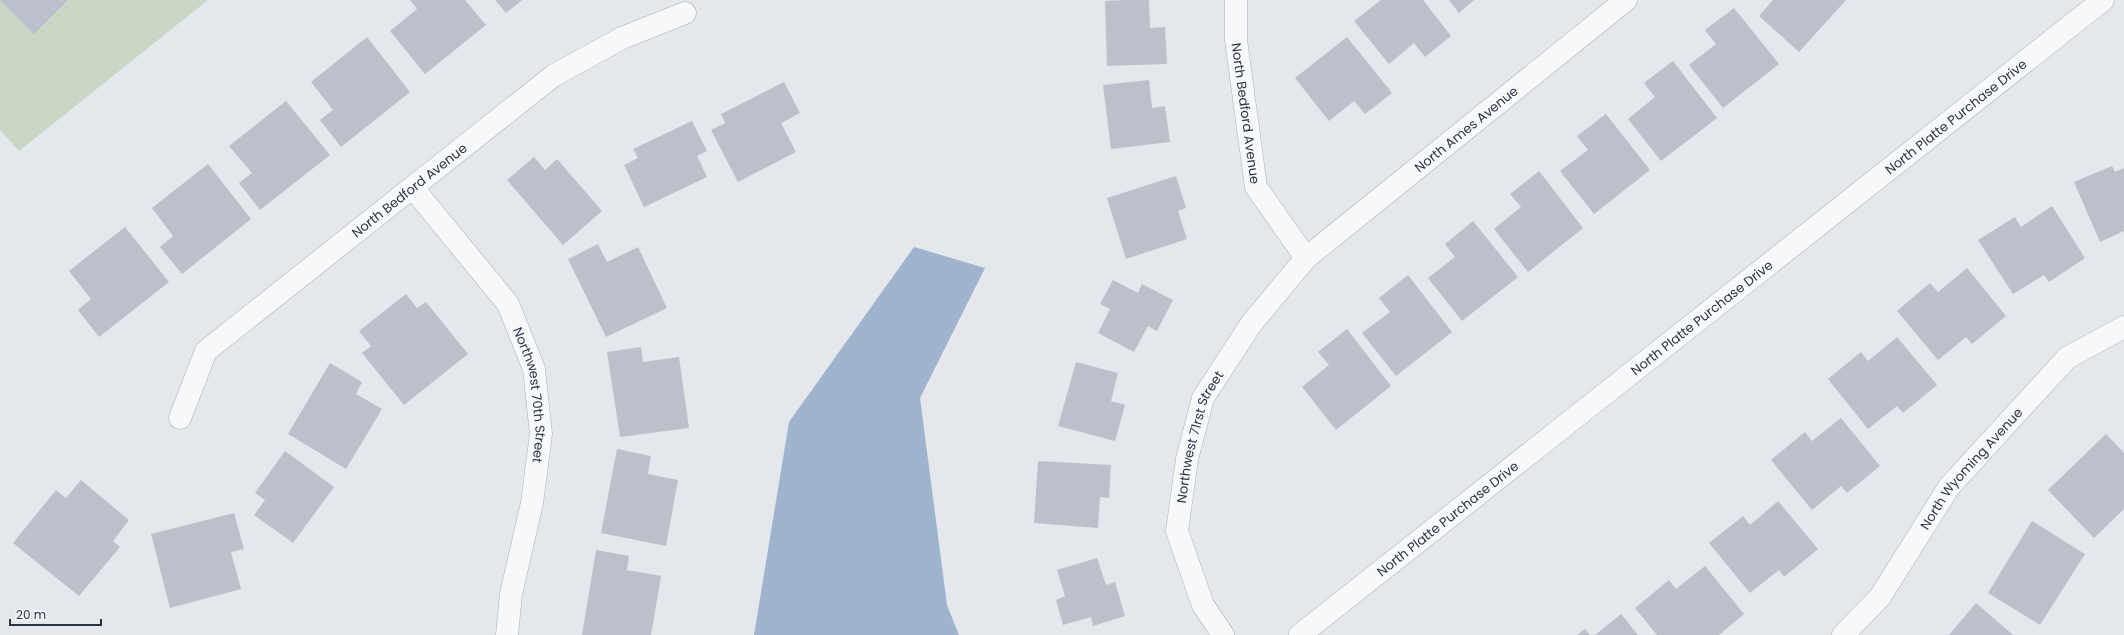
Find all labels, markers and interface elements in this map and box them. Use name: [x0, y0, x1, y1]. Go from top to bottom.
street label: North Bedford Avenue: [1226, 42, 1264, 185]
street label: North Platte Purchase Drive: [1881, 55, 2031, 179]
street label: North Ames Avenue: [1411, 82, 1522, 177]
street label: North Bedford Avenue: [348, 139, 471, 242]
street label: North Platte Purchase Drive: [1627, 256, 1777, 380]
street label: Northwest 70th Street: [508, 324, 550, 464]
street label: Northwest 71rst Street: [1172, 367, 1228, 504]
street label: North Wyoming Avenue: [1916, 404, 2027, 533]
street label: North Platte Purchase Drive: [1373, 457, 1523, 581]
scale bar: [10, 601, 101, 627]
text: 20 m: [16, 606, 46, 623]

